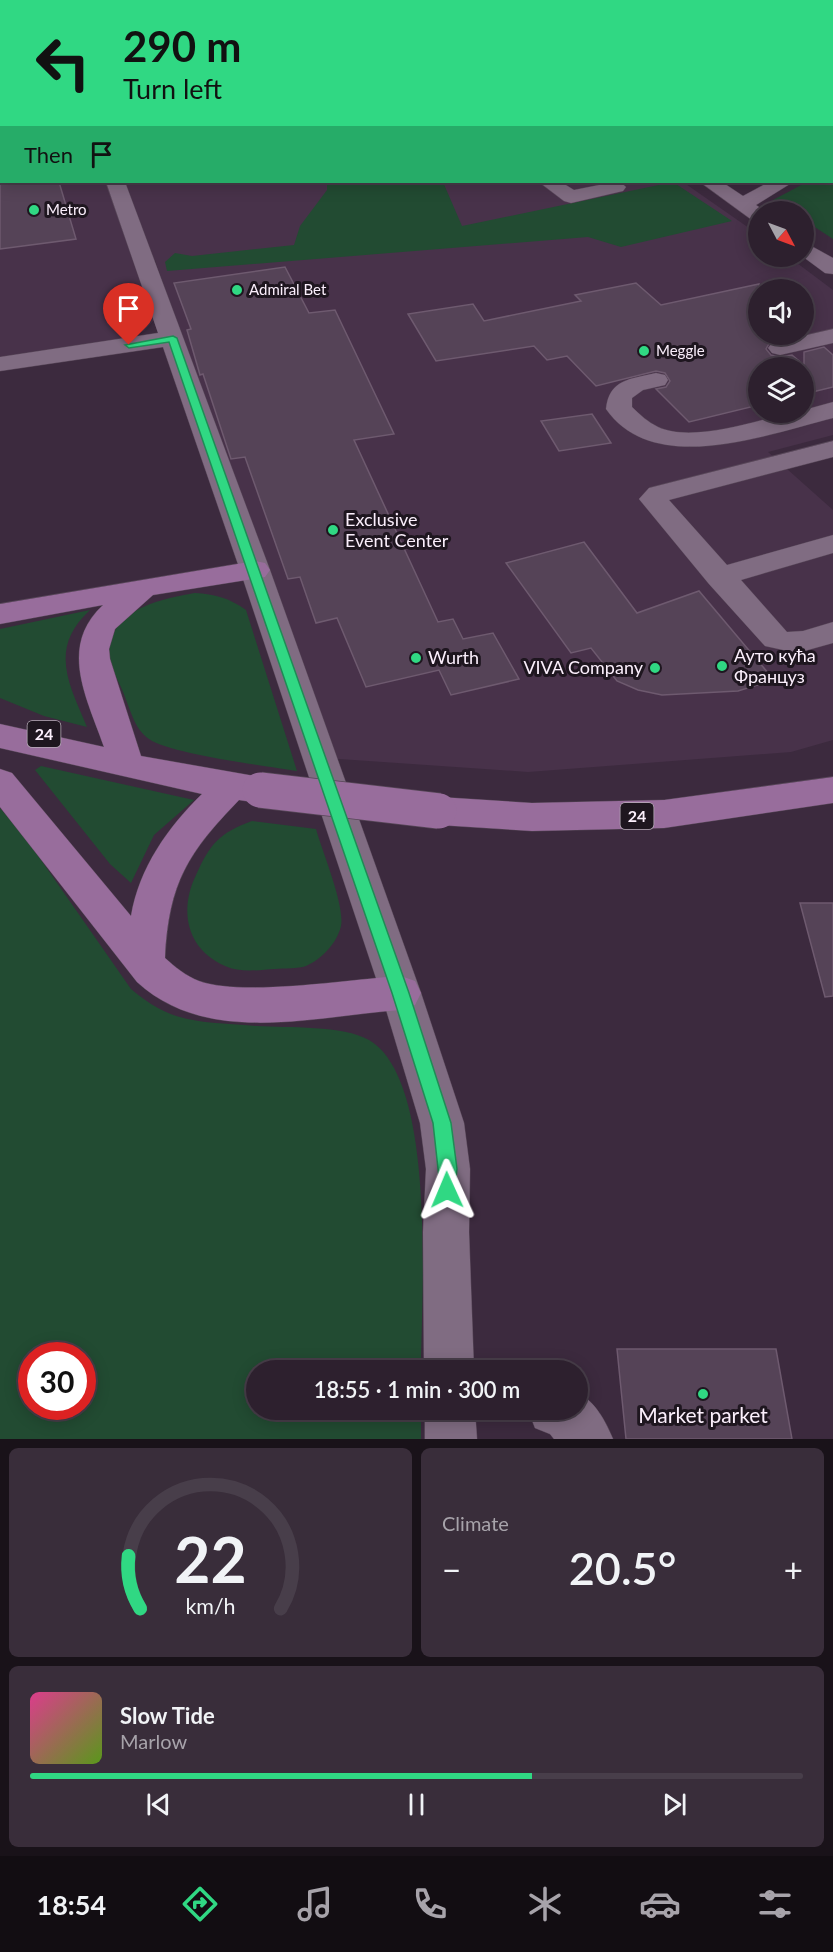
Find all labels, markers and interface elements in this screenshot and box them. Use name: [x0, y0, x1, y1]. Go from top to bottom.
text: 290 m: [123, 21, 241, 71]
icon: left: [24, 24, 102, 102]
text: Turn left: [123, 72, 222, 105]
icon: arrive: [85, 138, 118, 171]
text: Then: [24, 141, 73, 168]
place label: Metro: [46, 200, 87, 218]
north arrow: [748, 201, 814, 267]
map controls: [748, 201, 814, 423]
marker: Metro: [27, 203, 41, 217]
button: sound: [748, 279, 814, 345]
place label: Admiral Bet: [249, 280, 327, 298]
pin: [103, 283, 154, 345]
marker: Admiral Bet: [230, 283, 244, 297]
icon: arrive: [112, 292, 145, 325]
place label: Meggle: [656, 341, 705, 359]
marker: Meggle: [637, 344, 651, 358]
button: layers: [748, 357, 814, 423]
place label: Exclusive Event Center: [345, 508, 449, 551]
marker: Exclusive Event Center: [326, 523, 340, 537]
place label: Ауто кућа Француз: [734, 644, 816, 687]
place label: Wurth: [428, 646, 479, 668]
marker: Wurth: [409, 651, 423, 665]
place label: VIVA Company: [523, 656, 644, 678]
marker: Ауто кућа Француз: [715, 659, 729, 673]
marker: VIVA Company: [648, 661, 662, 675]
road number: 24: [28, 721, 60, 747]
road number: 24: [620, 803, 654, 829]
position arrow: [415, 1158, 479, 1222]
speed limit sign: 30: [18, 1342, 96, 1420]
text: 18:55 · 1 min · 300 m: [314, 1376, 520, 1403]
marker: Market parket: [696, 1387, 710, 1401]
place label: Market parket: [638, 1402, 768, 1427]
text: Climate: [442, 1511, 509, 1535]
text: 22: [174, 1521, 247, 1596]
text: 20.5°: [569, 1541, 676, 1595]
text: −: [442, 1549, 461, 1589]
text: +: [784, 1549, 803, 1589]
text: km/h: [185, 1594, 236, 1620]
text: Slow Tide: [120, 1702, 215, 1729]
text: Marlow: [120, 1729, 187, 1753]
icon: previous: [142, 1788, 175, 1821]
icon: pause: [400, 1788, 433, 1821]
icon: next: [658, 1788, 691, 1821]
icon: directions: [179, 1883, 221, 1925]
icon: music: [294, 1883, 336, 1925]
icon: phone: [409, 1883, 451, 1925]
icon: climate: [524, 1883, 566, 1925]
icon: car: [639, 1883, 681, 1925]
icon: filters: [754, 1883, 796, 1925]
text: 18:54: [37, 1888, 106, 1921]

